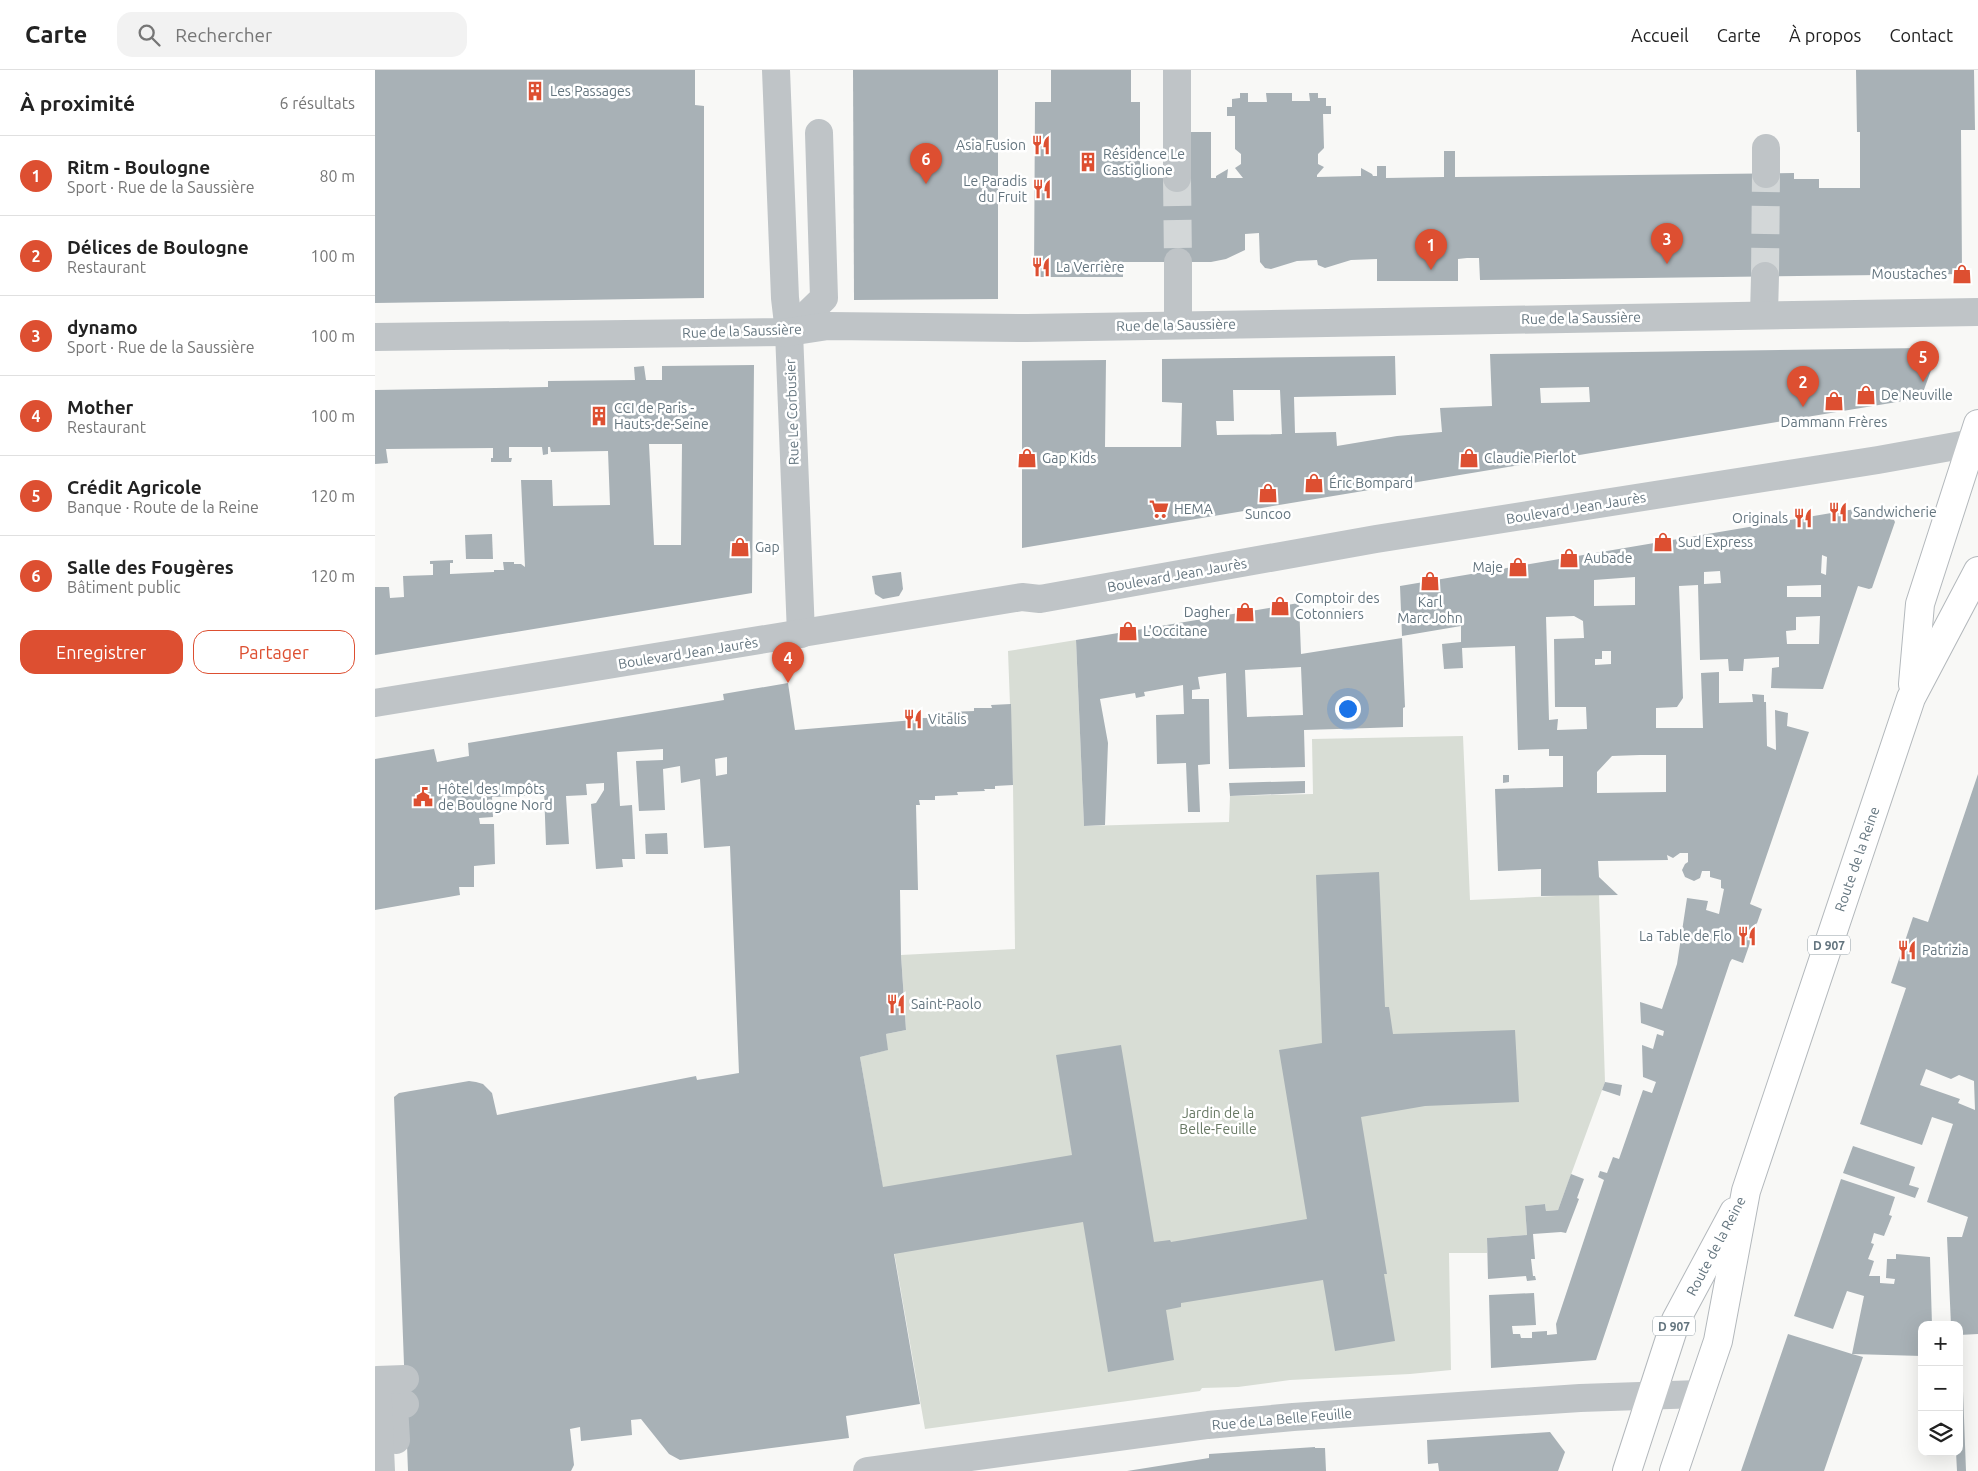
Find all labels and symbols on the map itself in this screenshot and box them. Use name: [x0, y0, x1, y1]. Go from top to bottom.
building icon: Les Passages: [524, 80, 546, 102]
place label: Les Passages: [550, 83, 631, 99]
restaurant icon: Asia Fusion: [1030, 134, 1052, 156]
place label: Asia Fusion: [956, 137, 1026, 153]
pin: 6: [910, 143, 942, 184]
place label: Résidence Le Castiglione: [1103, 146, 1185, 178]
building icon: Résidence Le Castiglione: [1077, 151, 1099, 173]
place label: Le Paradis du Fruit: [963, 173, 1027, 205]
restaurant icon: Le Paradis du Fruit: [1031, 178, 1053, 200]
pin: 3: [1651, 223, 1683, 264]
pin: 1: [1415, 229, 1447, 270]
restaurant icon: La Verrière: [1030, 256, 1052, 278]
place label: La Verrière: [1056, 259, 1124, 275]
shop icon: Moustaches: [1951, 263, 1973, 285]
place label: Moustaches: [1872, 266, 1947, 282]
street label: Rue de la Saussière: [1521, 309, 1641, 327]
street label: Rue de la Saussière: [1116, 316, 1236, 334]
street label: Rue de la Saussière: [682, 321, 802, 341]
pin: 5: [1907, 341, 1939, 382]
street label: Rue Le Corbusier: [782, 358, 802, 465]
pin: 2: [1787, 366, 1819, 407]
shop icon: De Neuville: [1855, 384, 1877, 406]
place label: De Neuville: [1881, 387, 1953, 403]
shop icon: Dammann Frères: [1823, 390, 1845, 412]
place label: CCI de Paris - Hauts-de-Seine: [614, 400, 709, 432]
building icon: CCI de Paris - Hauts-de-Seine: [588, 405, 610, 427]
place label: Dammann Frères: [1781, 414, 1887, 430]
shop icon: Gap Kids: [1016, 447, 1038, 469]
shop icon: Claudie Pierlot: [1458, 447, 1480, 469]
place label: Gap Kids: [1042, 450, 1096, 466]
place label: Claudie Pierlot: [1484, 450, 1577, 466]
shop icon: Éric Bompard: [1303, 472, 1325, 494]
place label: Éric Bompard: [1329, 474, 1413, 491]
shop icon: Suncoo: [1257, 482, 1279, 504]
street label: Boulevard Jean Jaurès: [1505, 489, 1647, 527]
supermarket icon: HEMA: [1148, 498, 1170, 520]
place label: HEMA: [1174, 501, 1213, 517]
restaurant icon: Sandwicherie: [1827, 501, 1849, 523]
place label: Sandwicherie: [1853, 504, 1937, 520]
place label: Suncoo: [1245, 506, 1291, 522]
restaurant icon: Originals: [1792, 507, 1814, 529]
place label: Originals: [1732, 510, 1788, 526]
shop icon: Sud Express: [1652, 531, 1674, 553]
place label: Sud Express: [1678, 534, 1753, 550]
shop icon: Gap: [729, 536, 751, 558]
place label: Gap: [755, 539, 780, 555]
shop icon: Aubade: [1558, 547, 1580, 569]
place label: Aubade: [1584, 550, 1632, 566]
street label: Boulevard Jean Jaurès: [1106, 555, 1248, 595]
shop icon: Maje: [1507, 556, 1529, 578]
place label: Maje: [1473, 559, 1503, 575]
shop icon: Karl Marc John: [1419, 570, 1441, 592]
place label: Comptoir des Cotonniers: [1295, 590, 1380, 622]
place label: Karl Marc John: [1397, 594, 1463, 626]
shop icon: Comptoir des Cotonniers: [1269, 595, 1291, 617]
shop icon: Dagher: [1234, 601, 1256, 623]
place label: Dagher: [1184, 604, 1231, 620]
shop icon: L'Occitane: [1117, 620, 1139, 642]
place label: L'Occitane: [1143, 623, 1207, 639]
street label: Boulevard Jean Jaurès: [617, 634, 759, 672]
pin: 4: [772, 642, 804, 683]
your location: [1335, 696, 1361, 722]
restaurant icon: Vitalis: [902, 708, 924, 730]
place label: Vitalis: [928, 711, 967, 727]
place label: Hôtel des Impôts de Boulogne Nord: [438, 781, 553, 813]
public building icon: Hôtel des Impôts de Boulogne Nord: [412, 786, 434, 808]
street label: Route de la Reine: [1832, 804, 1882, 914]
restaurant icon: La Table de Flo: [1736, 925, 1758, 947]
place label: La Table de Flo: [1639, 928, 1732, 944]
road number: D 907: [1808, 936, 1850, 954]
restaurant icon: Patrizia: [1896, 939, 1918, 961]
place label: Patrizia: [1922, 942, 1969, 958]
restaurant icon: Saint-Paolo: [885, 993, 907, 1015]
place label: Saint-Paolo: [911, 996, 982, 1012]
park label: Jardin de la Belle-Feuille: [1179, 1105, 1257, 1137]
street label: Route de la Reine: [1683, 1194, 1749, 1298]
road number: D 907: [1653, 1316, 1695, 1336]
street label: Rue de La Belle Feuille: [1211, 1405, 1353, 1433]

